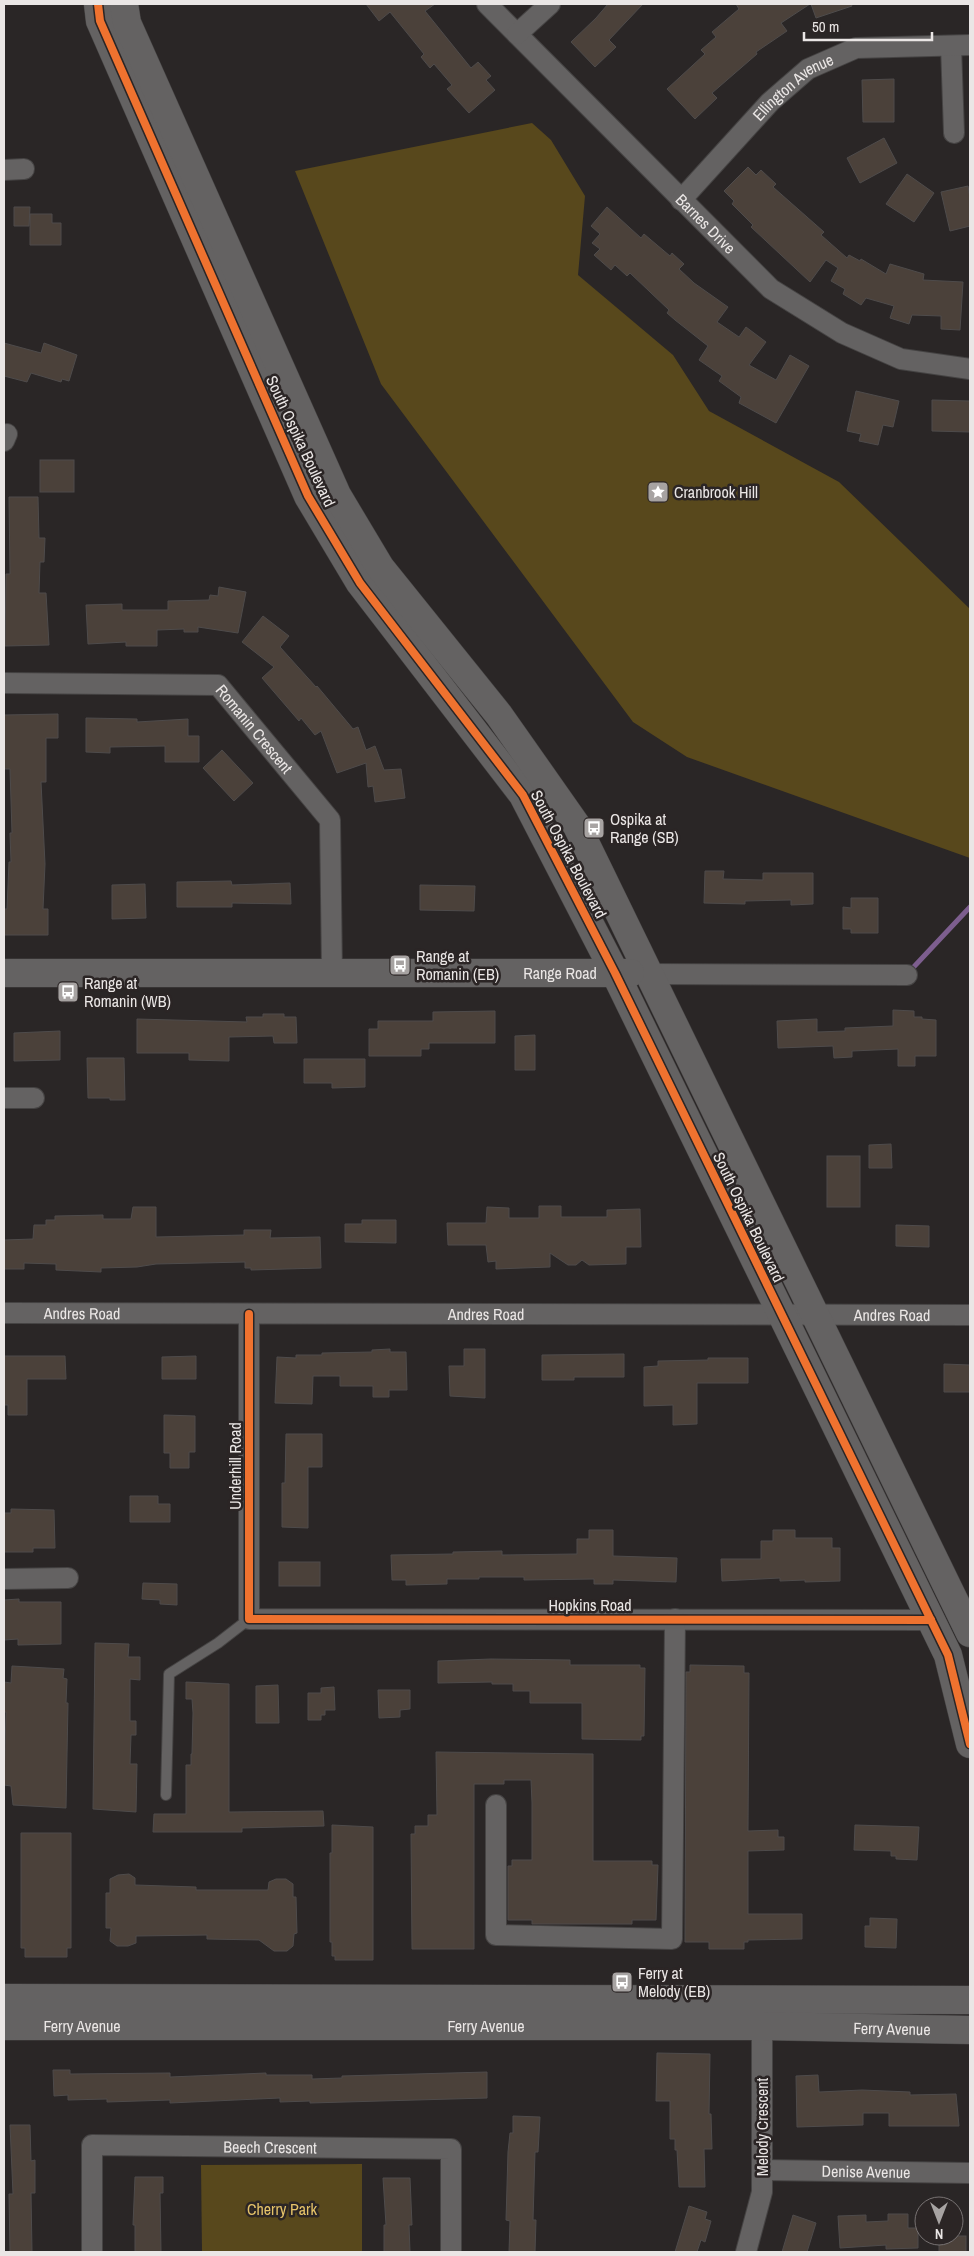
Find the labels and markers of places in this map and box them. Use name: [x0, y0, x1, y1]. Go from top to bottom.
place icon: Cranbrook Hill: [646, 480, 670, 504]
place label: Cranbrook Hill: [674, 481, 758, 503]
place label: Ospika at Range (SB): [610, 808, 679, 848]
bus stop icon: Ospika at Range (SB): [582, 816, 606, 840]
place label: Range at Romanin (EB): [416, 945, 499, 985]
bus stop icon: Range at Romanin (EB): [388, 953, 412, 977]
place label: Range at Romanin (WB): [84, 972, 171, 1012]
bus stop icon: Range at Romanin (WB): [56, 980, 80, 1004]
place label: Ferry at Melody (EB): [638, 1962, 710, 2002]
bus stop icon: Ferry at Melody (EB): [610, 1970, 634, 1994]

